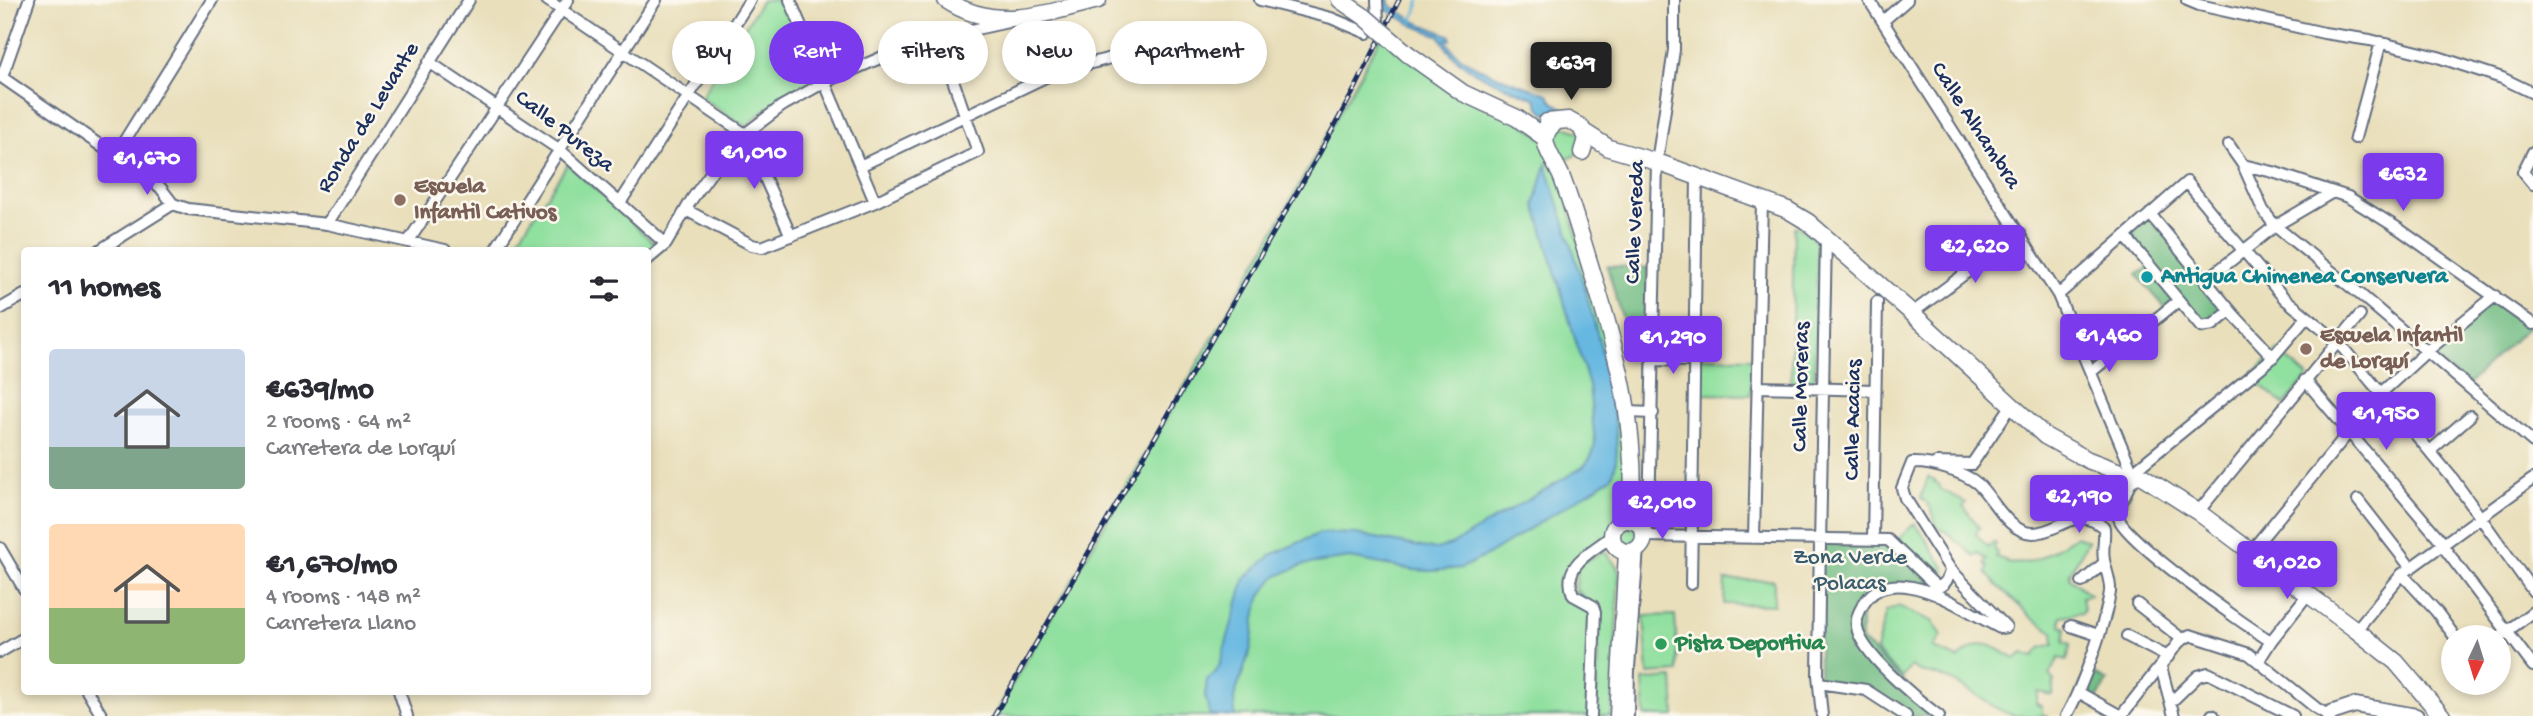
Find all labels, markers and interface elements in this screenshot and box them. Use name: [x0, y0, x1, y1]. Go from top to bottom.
chip: Buy: [672, 21, 755, 84]
chip: Rent: [769, 21, 864, 84]
chip: Filters: [878, 21, 988, 84]
chip: New: [1002, 21, 1096, 84]
chip: Apartment: [1110, 21, 1267, 84]
street label: Ronda de Levante: [312, 37, 427, 198]
pin: €639: [1530, 42, 1612, 102]
text: €639: [1547, 51, 1595, 78]
street label: Calle Alhambra: [1924, 57, 2027, 196]
street label: Calle Pureza: [509, 85, 620, 180]
pin: €1,010: [697, 132, 811, 191]
pin: €1,670: [90, 138, 204, 197]
text: €1,010: [721, 140, 787, 167]
text: €1,670: [114, 146, 180, 173]
pin: €632: [2362, 154, 2444, 213]
street label: Calle Vereda: [1620, 159, 1652, 284]
text: €632: [2379, 162, 2427, 189]
place label: Escuela Infantil Cativos: [414, 174, 558, 227]
marker: Escuela Infantil Cativos: [392, 192, 408, 208]
pin: €2,620: [1918, 226, 2032, 285]
text: €2,620: [1941, 234, 2009, 261]
place label: Antigua Chimenea Conservera: [2160, 264, 2449, 291]
marker: Antigua Chimenea Conservera: [2139, 269, 2155, 285]
icon: filters: [585, 270, 623, 308]
text: 11 homes: [49, 272, 160, 307]
pin: €1,460: [2052, 314, 2166, 374]
pin: €1,290: [1616, 316, 1730, 376]
street label: Calle Moreras: [1787, 321, 1817, 452]
text: €1,460: [2076, 323, 2142, 350]
place label: Escuela Infantil de Lorquí: [2320, 323, 2463, 376]
text: €1,290: [1640, 325, 1706, 352]
marker: Escuela Infantil de Lorquí: [2298, 341, 2314, 357]
street label: Calle Acacias: [1839, 359, 1869, 481]
text: €639/mo: [266, 374, 374, 409]
icon: home: [105, 377, 189, 461]
pin: €1,950: [2329, 392, 2443, 452]
text: €1,950: [2353, 401, 2419, 428]
text: 2 rooms · 64 m²: [266, 409, 411, 436]
text: Carretera de Lorquí: [266, 436, 456, 463]
pin: €2,190: [2022, 476, 2136, 535]
pin: €2,010: [1605, 482, 1719, 541]
text: €2,190: [2046, 484, 2112, 511]
text: €2,010: [1628, 490, 1696, 517]
pin: €1,020: [2230, 542, 2344, 601]
park label: Zona Verde Polacas: [1793, 545, 1908, 598]
text: €1,670/mo: [266, 549, 397, 584]
text: €1,020: [2253, 550, 2321, 577]
icon: home: [105, 552, 189, 636]
text: 4 rooms · 148 m²: [266, 584, 421, 611]
text: Carretera Llano: [266, 611, 416, 638]
north arrow: [2441, 625, 2511, 695]
map controls: [2441, 625, 2511, 695]
place label: Pista Deportiva: [1673, 631, 1826, 658]
marker: Pista Deportiva: [1653, 636, 1669, 652]

